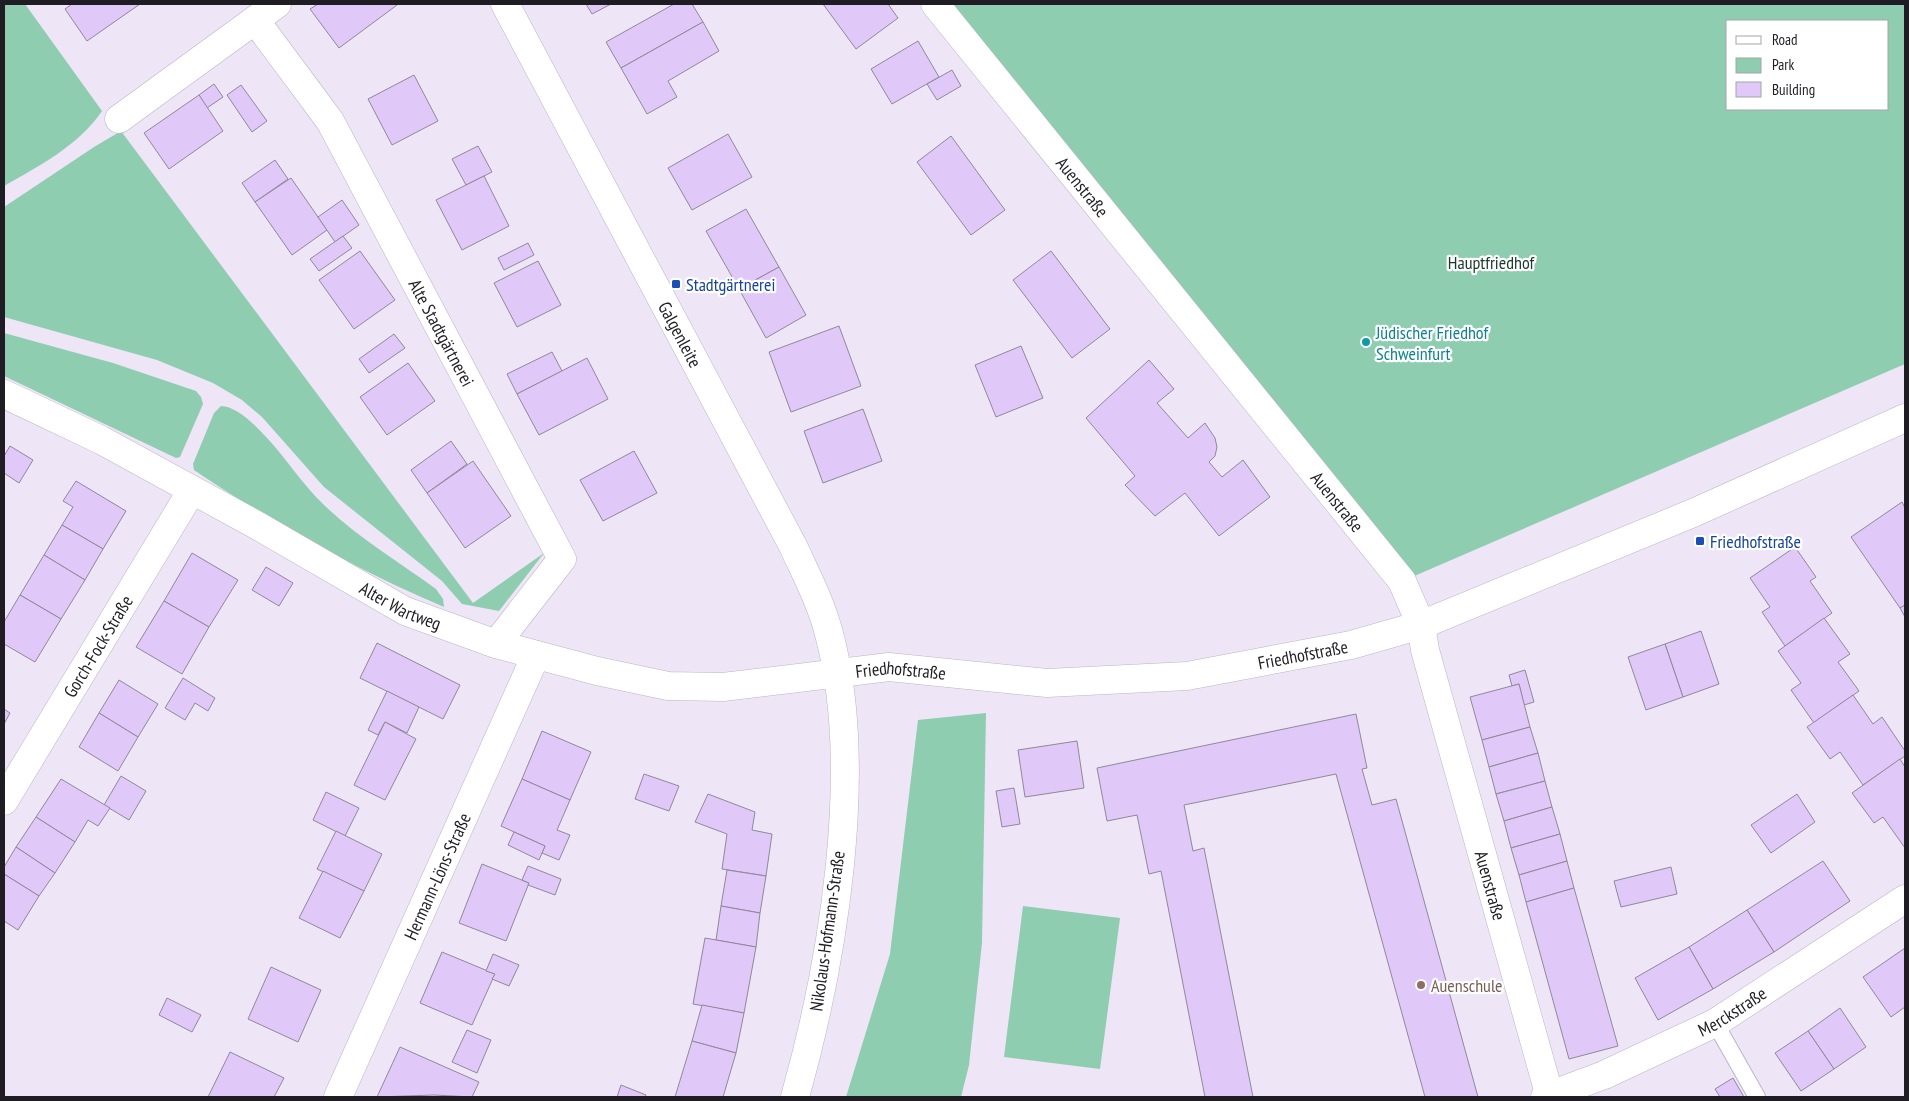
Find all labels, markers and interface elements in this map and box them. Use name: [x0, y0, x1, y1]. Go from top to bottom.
legend: [1726, 20, 1889, 110]
text: Road: [1772, 30, 1798, 49]
text: Park: [1772, 55, 1794, 74]
text: Building: [1772, 80, 1815, 99]
street label: Auenstraße: [1052, 152, 1114, 222]
park label: Hauptfriedhof: [1448, 251, 1536, 274]
place label: Stadtgärtnerei: [686, 273, 775, 296]
street label: Alte Stadtgärtnerei: [404, 275, 480, 390]
marker: Stadtgärtnerei: [670, 278, 682, 290]
street label: Galgenleite: [654, 297, 707, 371]
place label: Jüdischer Friedhof Schweinfurt: [1375, 321, 1489, 365]
marker: Jüdischer Friedhof Schweinfurt: [1360, 336, 1372, 348]
street label: Auenstraße: [1306, 467, 1369, 536]
place label: Friedhofstraße: [1710, 530, 1801, 553]
marker: Friedhofstraße: [1694, 535, 1706, 547]
street label: Alter Wartweg: [356, 576, 444, 635]
street label: Gorch-Fock-Straße: [58, 591, 137, 701]
street label: Friedhofstraße: [1256, 634, 1350, 674]
street label: Friedhofstraße: [854, 655, 947, 684]
street label: Hermann-Löns-Straße: [398, 809, 475, 943]
street label: Auenstraße: [1470, 848, 1511, 923]
street label: Nikolaus-Hofmann-Straße: [804, 849, 850, 1013]
place label: Auenschule: [1431, 974, 1503, 997]
marker: Auenschule: [1415, 979, 1427, 991]
street label: Merckstraße: [1694, 981, 1771, 1041]

